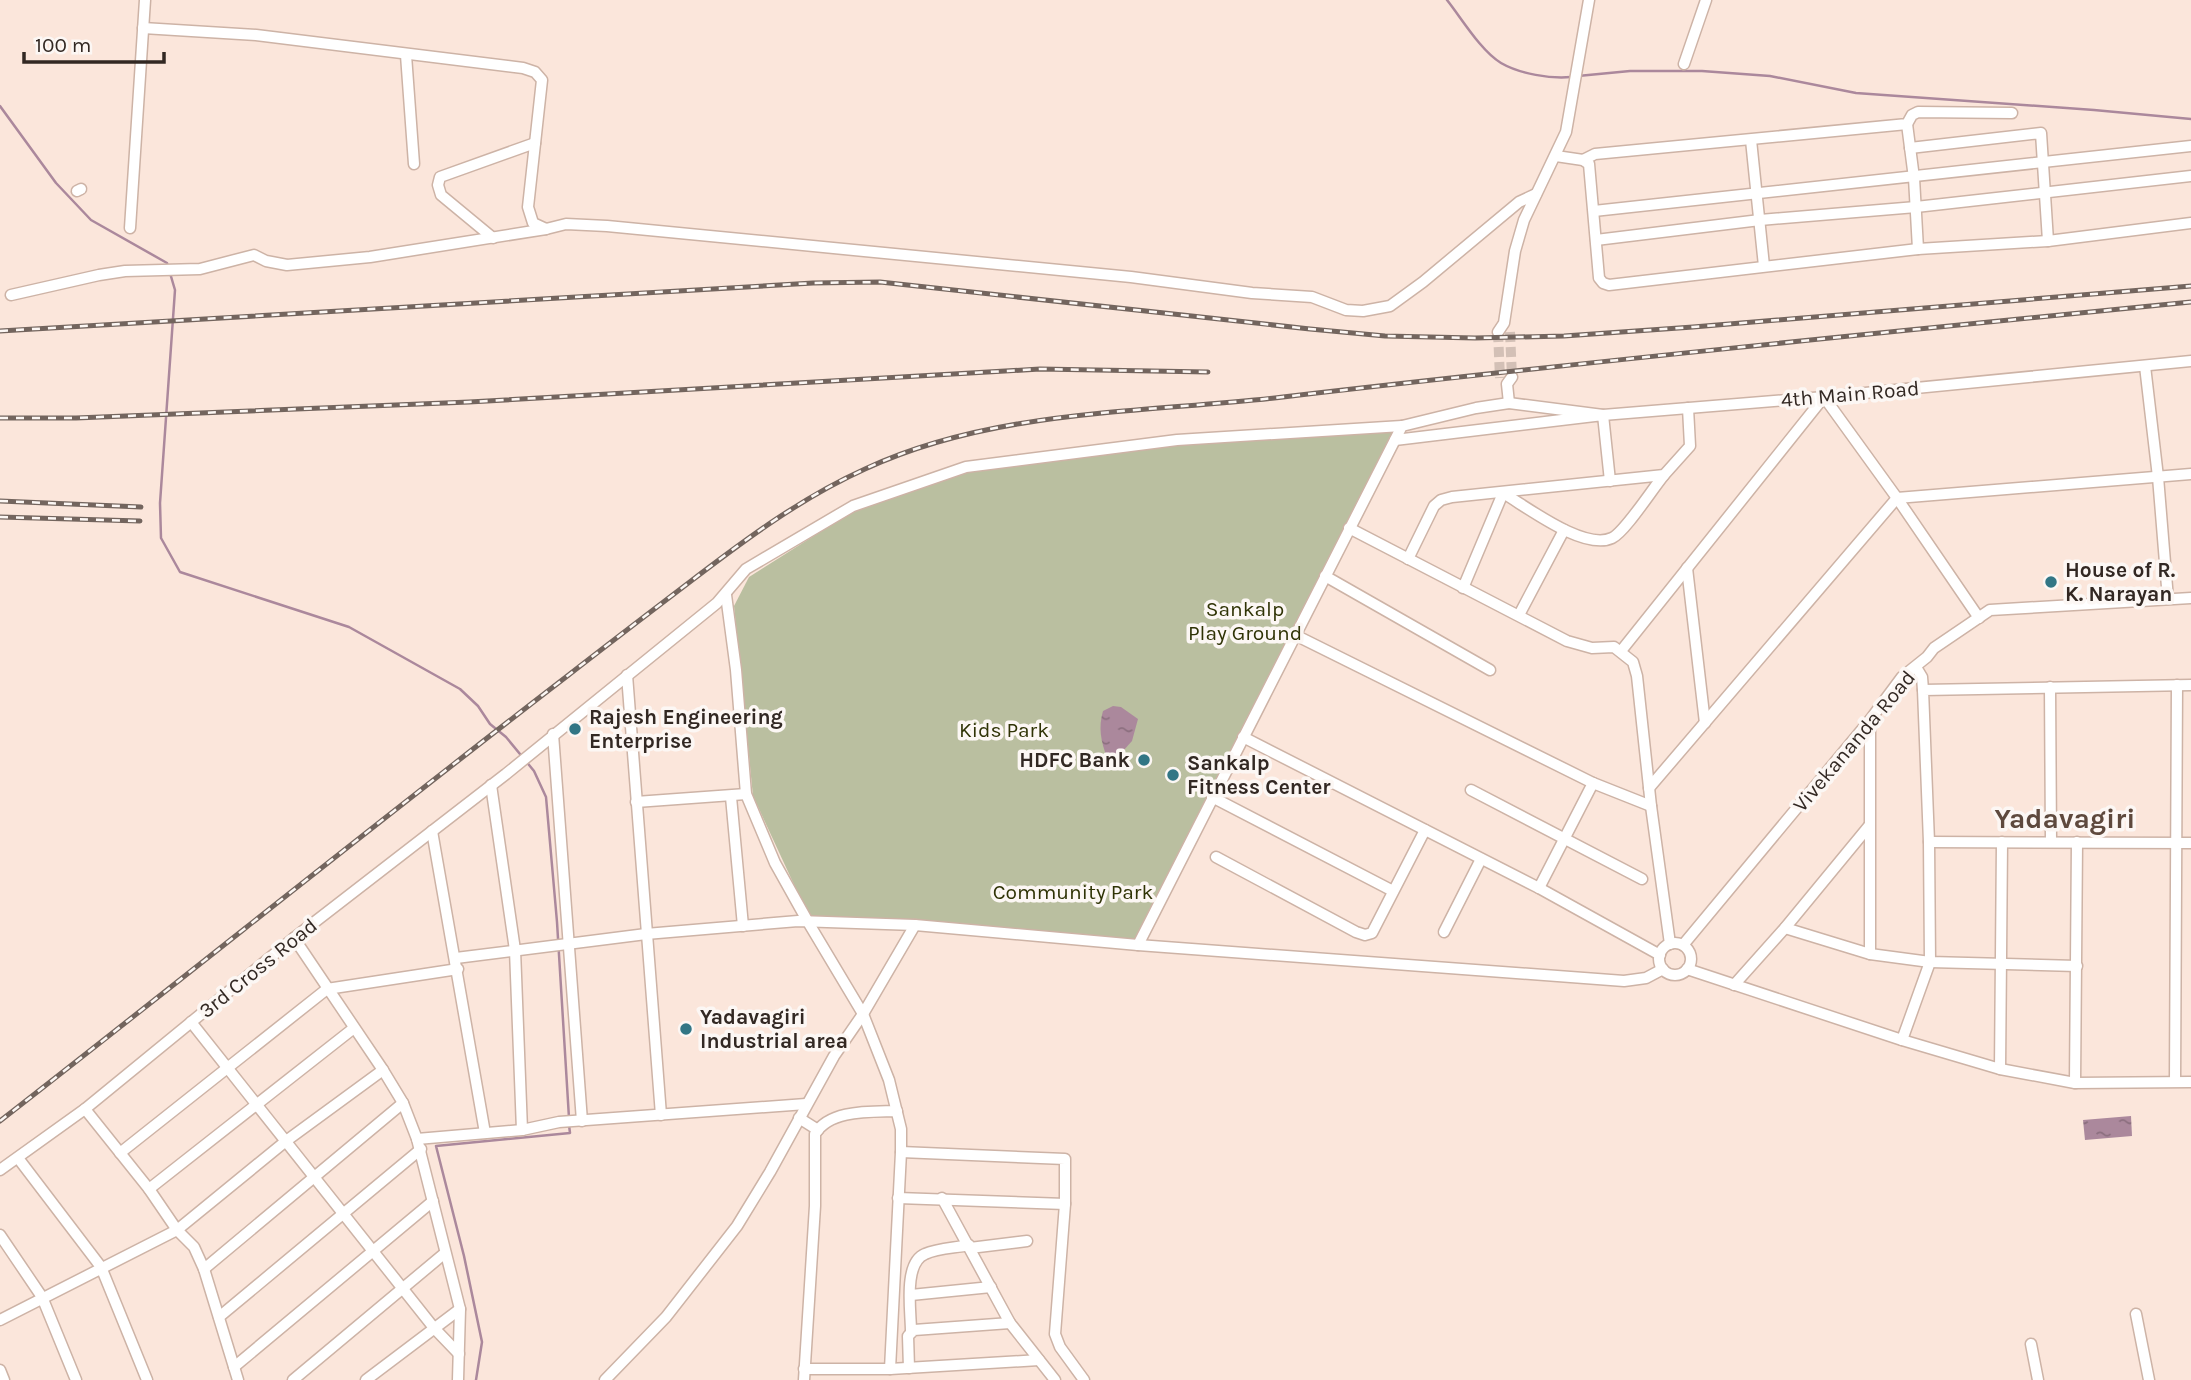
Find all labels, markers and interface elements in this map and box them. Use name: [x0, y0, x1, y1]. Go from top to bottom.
scale bar: [24, 21, 164, 65]
text: 100 m: [35, 33, 92, 57]
street label: 4th Main Road: [1780, 376, 1920, 412]
place label: House of R. K. Narayan: [2065, 558, 2175, 606]
marker: House of R. K. Narayan: [2043, 574, 2059, 590]
park label: Sankalp Play Ground: [1188, 597, 1302, 645]
street label: Vivekananda Road: [1788, 665, 1920, 817]
place label: Rajesh Engineering Enterprise: [589, 705, 783, 753]
park label: Kids Park: [959, 718, 1049, 742]
marker: Rajesh Engineering Enterprise: [567, 721, 583, 737]
place label: HDFC Bank: [1019, 748, 1131, 772]
place label: Sankalp Fitness Center: [1187, 751, 1331, 799]
marker: HDFC Bank: [1136, 752, 1152, 768]
marker: Sankalp Fitness Center: [1165, 767, 1181, 783]
district label: Yadavagiri: [1995, 802, 2135, 835]
park label: Community Park: [993, 880, 1153, 904]
street label: 3rd Cross Road: [194, 913, 322, 1023]
place label: Yadavagiri Industrial area: [700, 1005, 848, 1053]
marker: Yadavagiri Industrial area: [678, 1021, 694, 1037]

